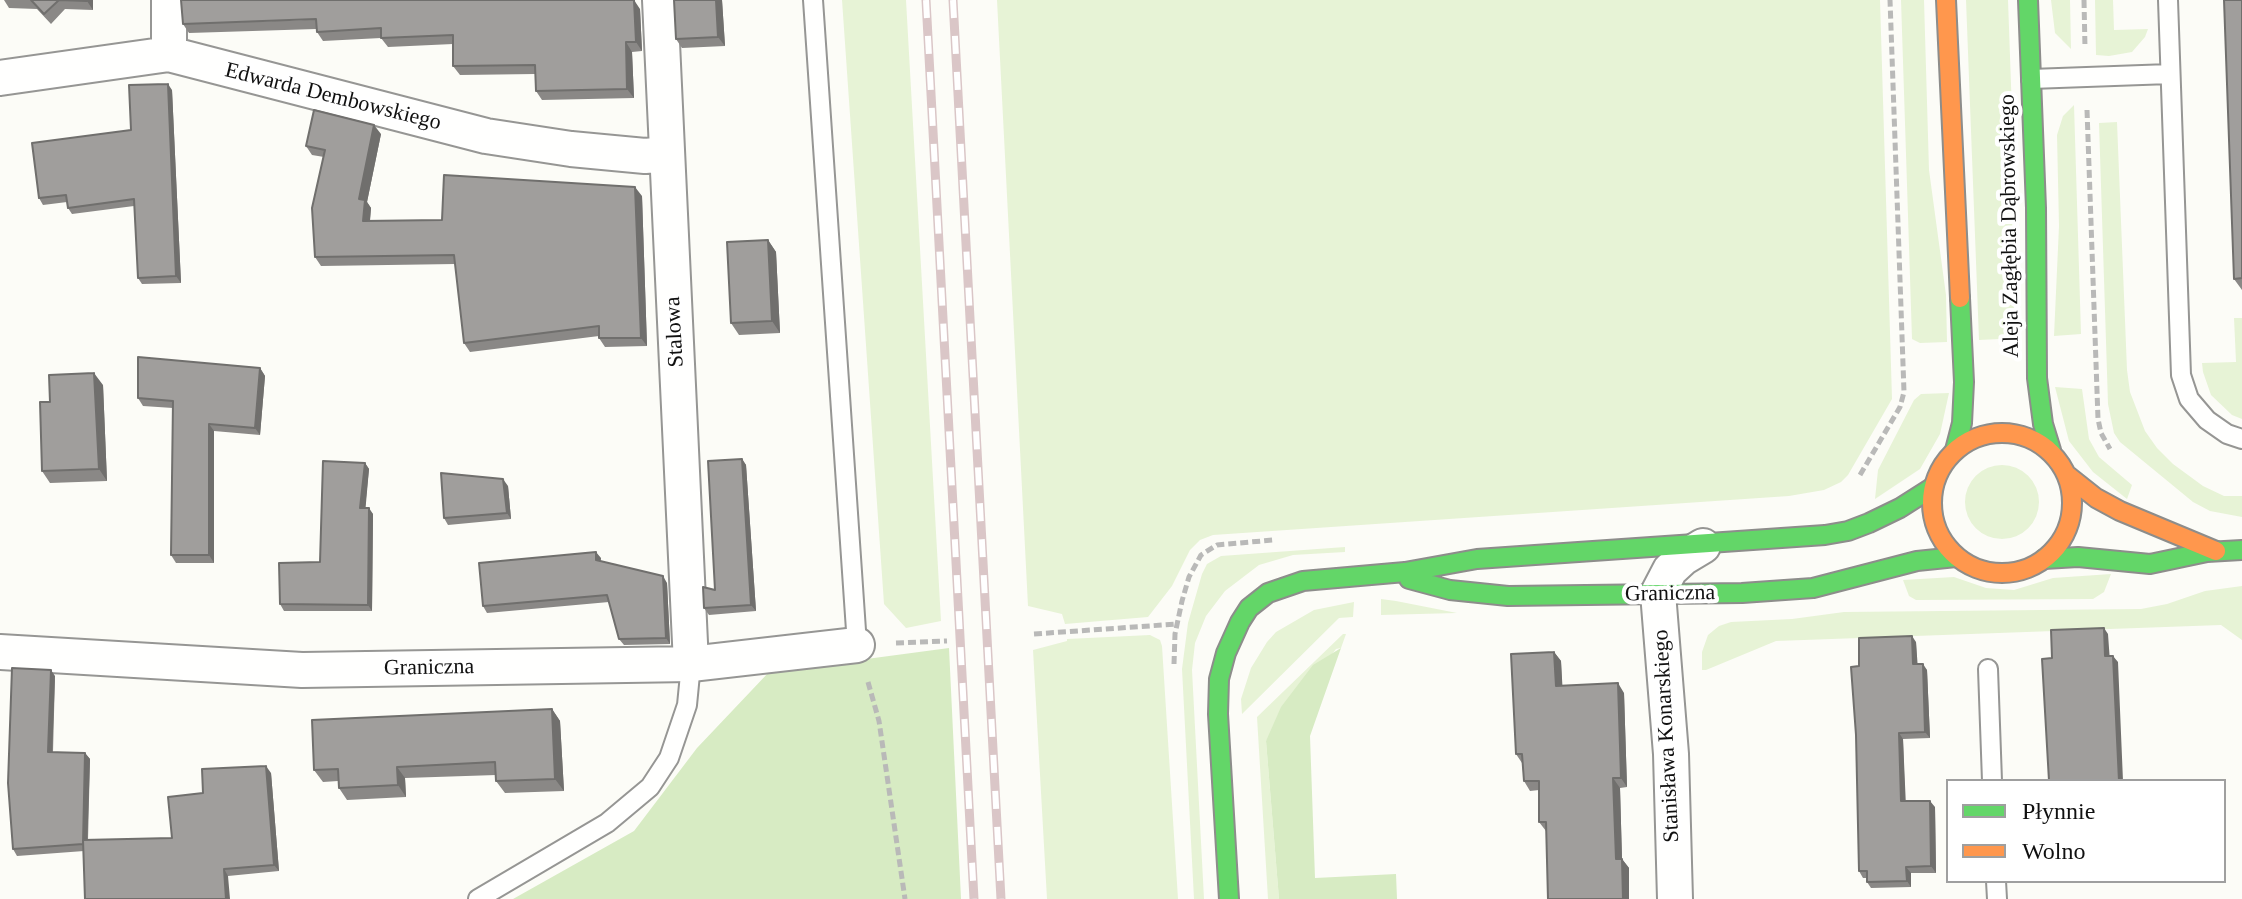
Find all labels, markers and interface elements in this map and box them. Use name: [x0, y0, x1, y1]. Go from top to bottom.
street label: Edwarda Dembowskiego: [222, 57, 444, 137]
street label: Aleja Zagłębia Dąbrowskiego: [1994, 94, 2026, 358]
street label: Stalowa: [660, 296, 690, 368]
street label: Graniczna: [1625, 580, 1715, 608]
street label: Stanisława Konarskiego: [1648, 629, 1686, 843]
street label: Graniczna: [384, 654, 474, 682]
legend: [1946, 779, 2226, 883]
text: Płynnie: [2022, 798, 2095, 824]
text: Wolno: [2022, 838, 2085, 864]

